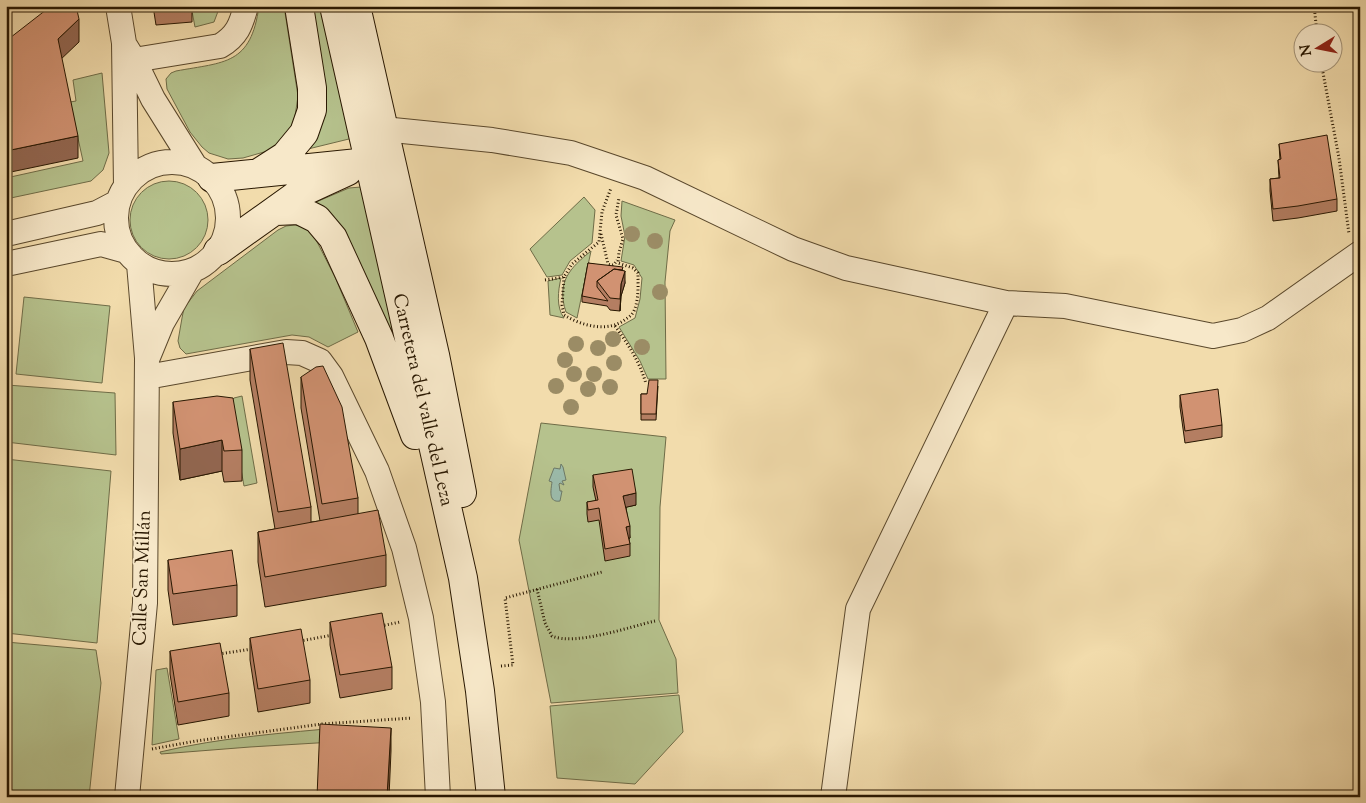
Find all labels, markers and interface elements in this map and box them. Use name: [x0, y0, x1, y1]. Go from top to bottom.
north arrow: [1294, 22, 1344, 72]
text: N: [1296, 43, 1318, 57]
street label: Carretera del valle del Leza: [384, 291, 460, 509]
street label: Calle San Millán: [127, 510, 159, 646]

